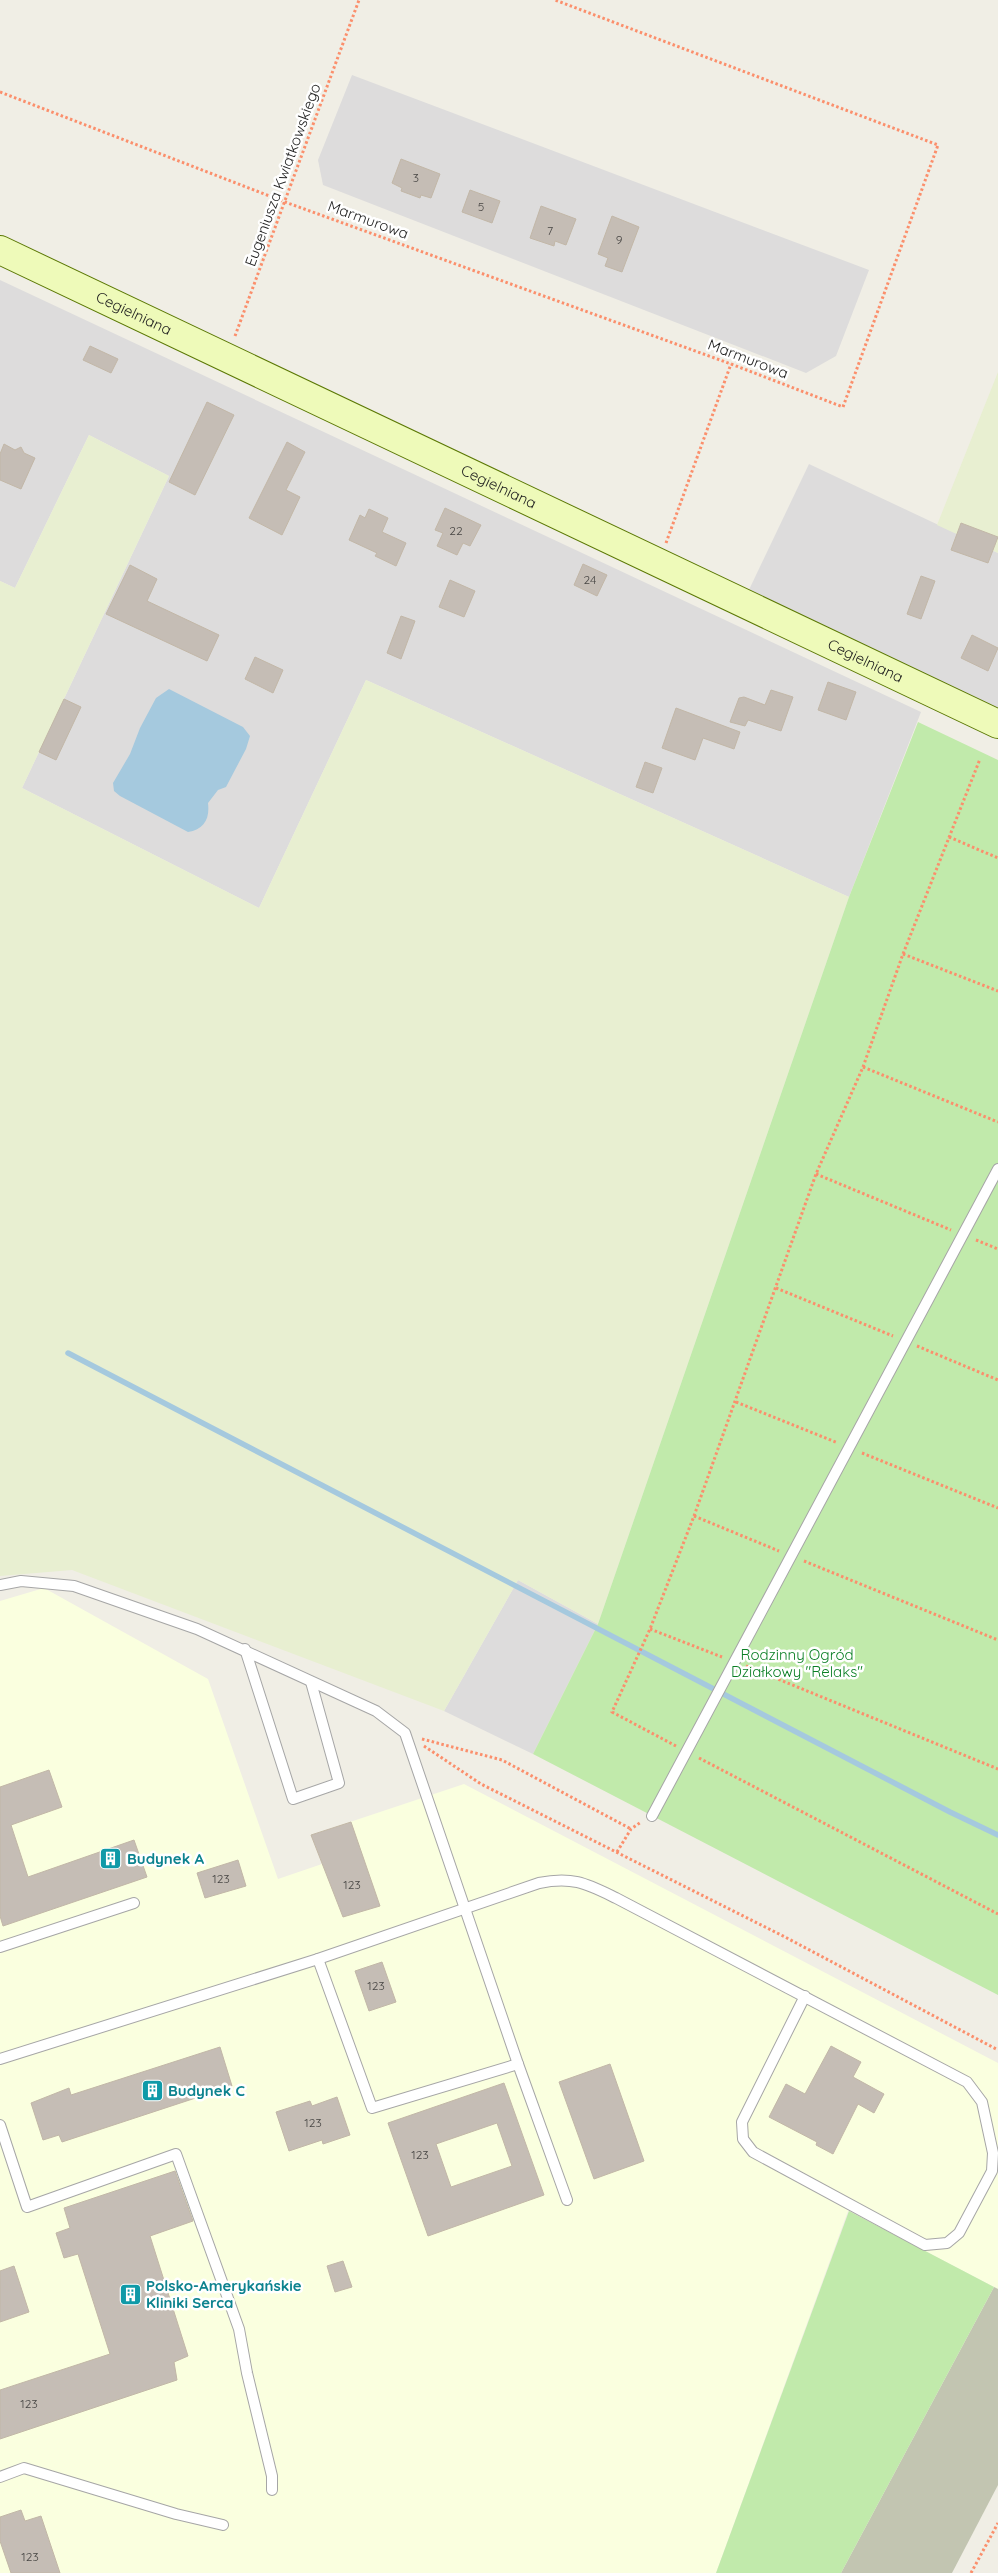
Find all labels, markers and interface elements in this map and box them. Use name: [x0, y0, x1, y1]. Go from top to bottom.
street label: Eugeniusza Kwiatkowskiego: [241, 81, 325, 269]
house number: 3: [413, 170, 419, 185]
street label: Marmurowa: [325, 196, 411, 243]
house number: 5: [478, 199, 484, 214]
house number: 7: [547, 223, 553, 238]
house number: 9: [616, 232, 623, 247]
street label: Cegielniana: [93, 287, 175, 339]
street label: Marmurowa: [705, 335, 791, 383]
street label: Cegielniana: [458, 460, 540, 512]
house number: 22: [449, 523, 463, 538]
house number: 24: [584, 572, 596, 587]
street label: Cegielniana: [825, 634, 906, 687]
park label: Rodzinny Ogród Działkowy "Relaks": [731, 1645, 863, 1681]
building icon: Budynek A: [99, 1847, 123, 1871]
place label: Budynek A: [127, 1849, 204, 1868]
house number: 123: [212, 1871, 230, 1886]
house number: 123: [343, 1877, 361, 1892]
house number: 123: [367, 1978, 385, 1993]
building icon: Budynek C: [140, 2079, 164, 2103]
place label: Budynek C: [168, 2081, 245, 2100]
house number: 123: [304, 2115, 322, 2130]
house number: 123: [411, 2147, 429, 2162]
place label: Polsko-Amerykańskie Kliniki Serca: [146, 2276, 302, 2312]
building icon: Polsko-Amerykańskie Kliniki Serca: [118, 2283, 142, 2307]
house number: 123: [20, 2396, 38, 2411]
house number: 123: [21, 2549, 39, 2564]

